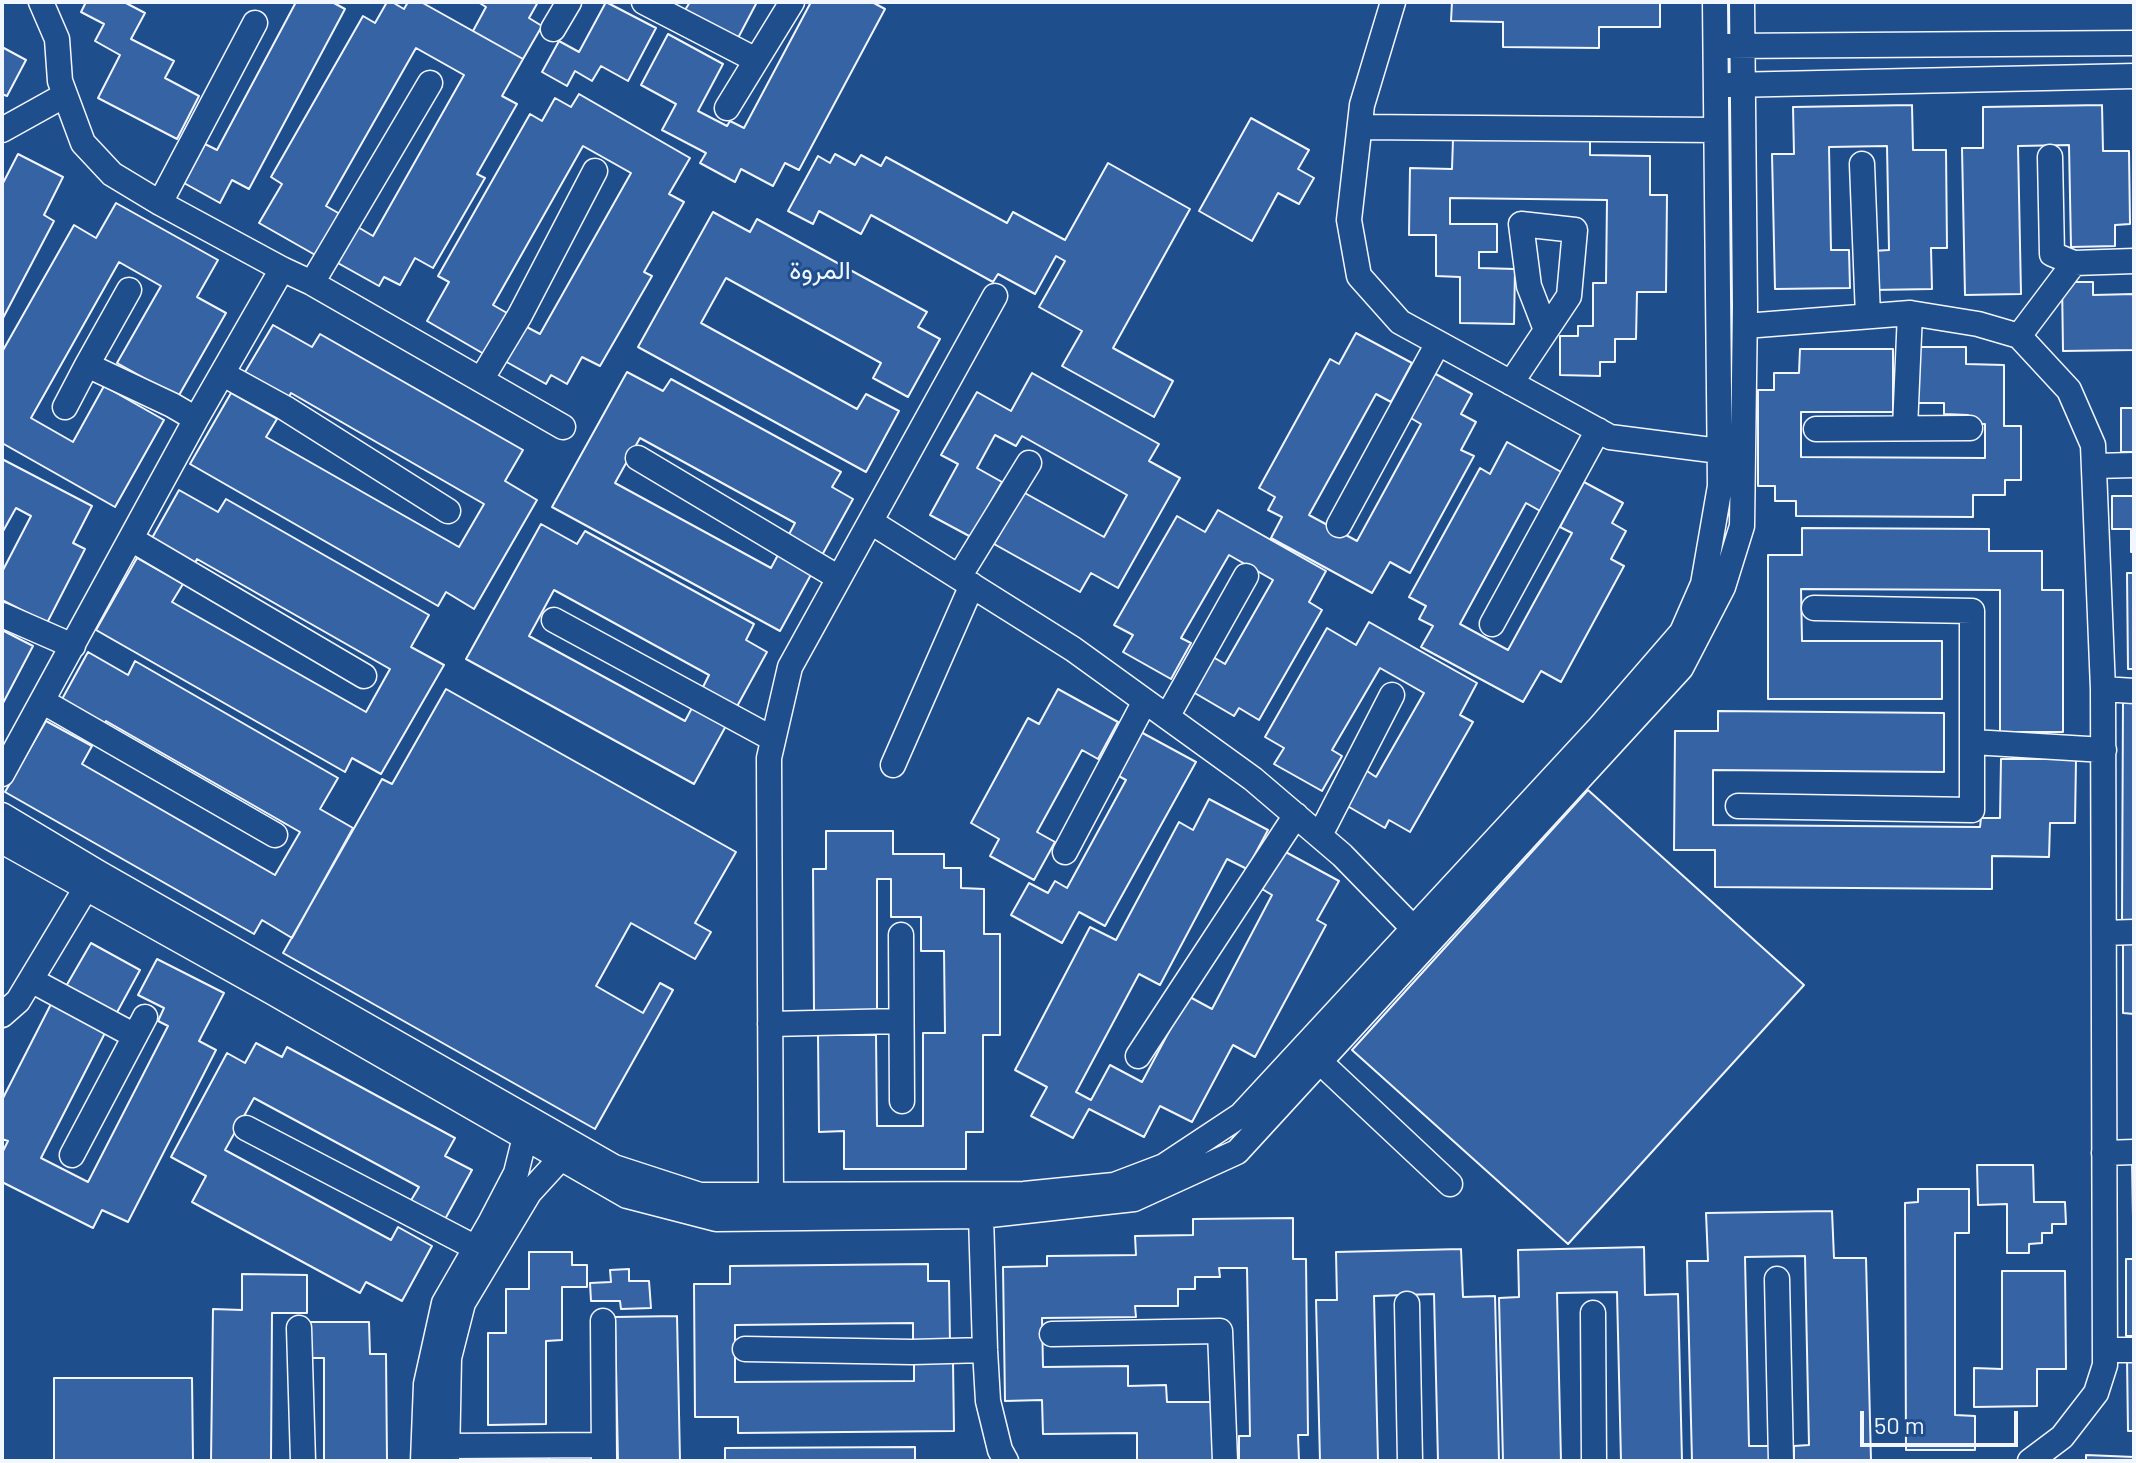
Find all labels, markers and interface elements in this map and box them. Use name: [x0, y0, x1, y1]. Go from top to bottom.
district label: المروة: [789, 254, 851, 286]
scale bar: [1864, 1395, 2022, 1445]
text: 50 m: [1874, 1410, 1925, 1439]

